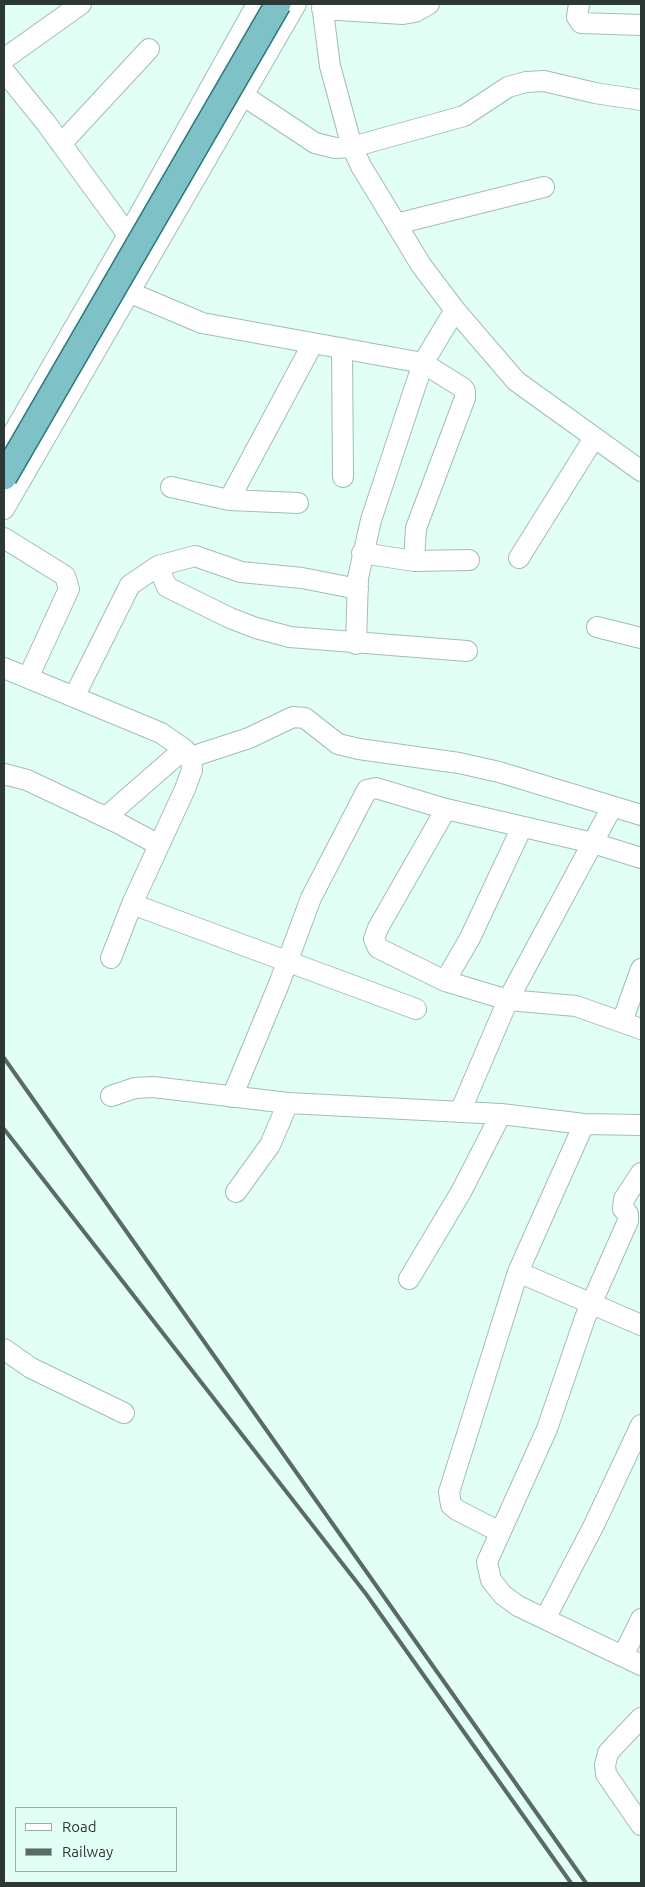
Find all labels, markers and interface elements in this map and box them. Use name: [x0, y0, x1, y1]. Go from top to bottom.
legend: [15, 1807, 178, 1872]
text: Road: [62, 1818, 97, 1835]
text: Railway: [62, 1843, 113, 1860]

